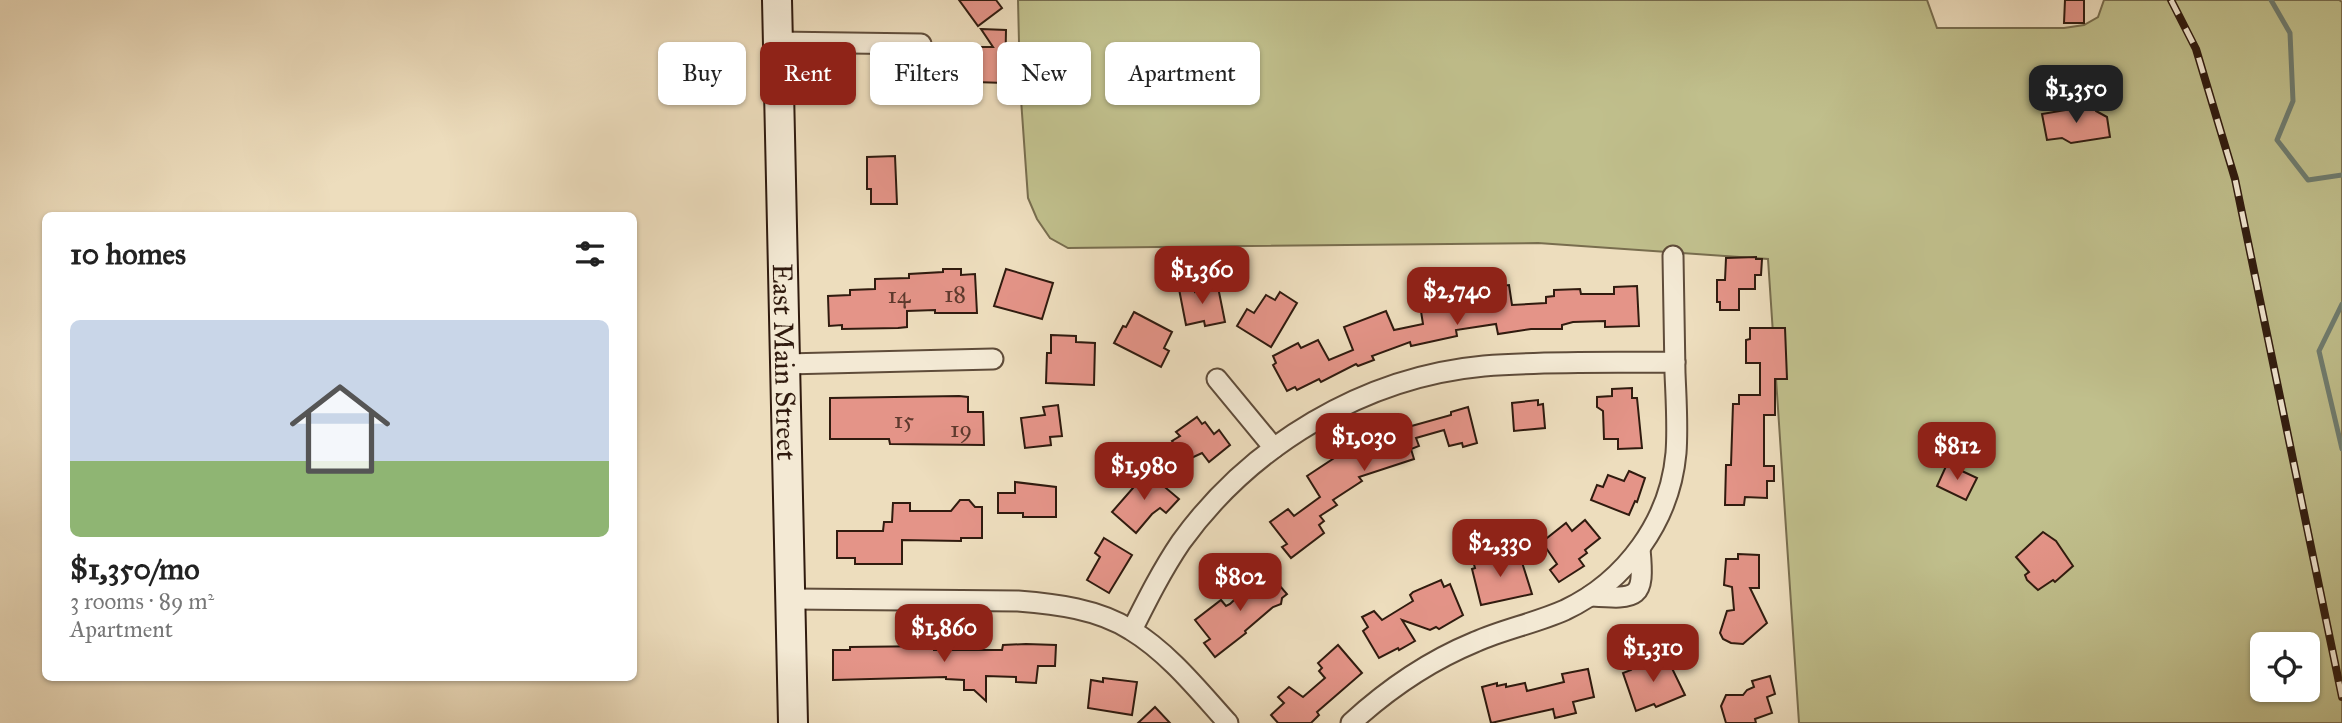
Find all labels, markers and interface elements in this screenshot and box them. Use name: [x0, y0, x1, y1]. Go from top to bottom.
chip: Buy: [658, 42, 746, 105]
chip: Rent: [760, 42, 856, 105]
chip: Filters: [870, 42, 983, 105]
chip: New: [997, 42, 1091, 105]
chip: Apartment: [1105, 42, 1260, 105]
pin: $1,350: [2019, 66, 2133, 125]
text: $1,350: [2045, 74, 2107, 102]
icon: filters: [571, 235, 609, 273]
text: 10 homes: [70, 236, 186, 272]
pin: $1,360: [1145, 246, 1259, 306]
text: $1,360: [1170, 255, 1234, 283]
street label: East Main Street: [765, 263, 805, 461]
pin: $2,740: [1400, 268, 1514, 327]
text: $2,740: [1423, 276, 1491, 304]
house number: 18: [944, 279, 966, 309]
house number: 14: [888, 280, 911, 310]
icon: home: [277, 366, 403, 492]
house number: 15: [894, 405, 914, 435]
house number: 19: [950, 414, 972, 444]
pin: $1,030: [1307, 414, 1421, 473]
text: $1,030: [1332, 422, 1396, 450]
pin: $812: [1916, 422, 1998, 482]
text: $812: [1934, 431, 1980, 459]
pin: $1,980: [1087, 442, 1201, 502]
text: $1,980: [1111, 451, 1177, 479]
pin: $2,330: [1443, 520, 1557, 579]
text: $2,330: [1468, 528, 1532, 556]
text: $1,350/mo: [70, 551, 200, 587]
pin: $802: [1199, 554, 1281, 613]
text: $802: [1215, 562, 1265, 590]
text: 3 rooms · 89 m²: [70, 587, 214, 615]
pin: $1,860: [887, 604, 1001, 664]
text: $1,860: [911, 613, 977, 641]
text: Apartment: [70, 615, 173, 643]
pin: $1,310: [1596, 624, 1710, 684]
map controls: [2250, 632, 2320, 702]
button: locate: [2250, 632, 2320, 702]
text: $1,310: [1623, 633, 1683, 661]

